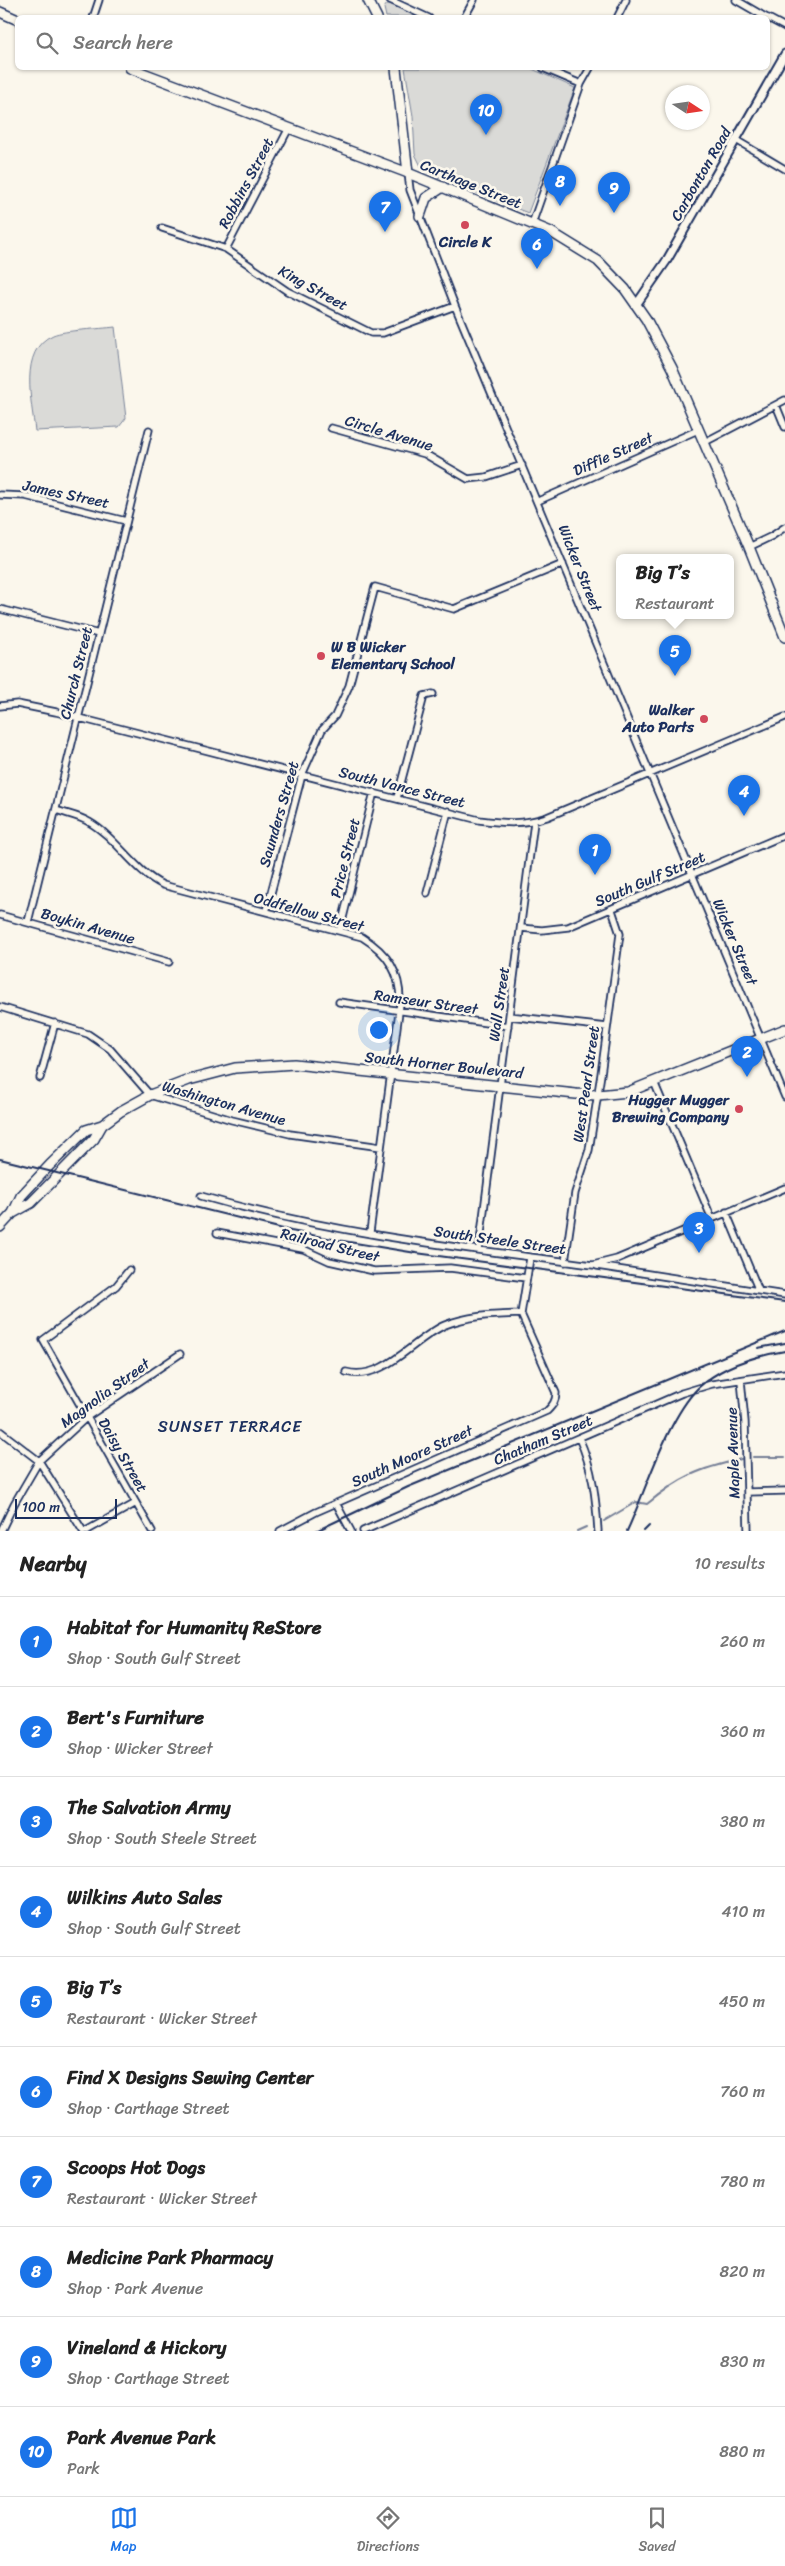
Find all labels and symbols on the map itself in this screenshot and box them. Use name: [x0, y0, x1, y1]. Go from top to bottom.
north arrow: [665, 85, 710, 130]
pin: 10: [470, 94, 502, 135]
street label: Carbonton Road: [664, 121, 739, 226]
street label: Robbins Street: [211, 132, 281, 233]
street label: Carthage Street: [416, 152, 526, 216]
pin: 8: [544, 165, 576, 206]
pin: 9: [598, 172, 630, 213]
pin: 7: [369, 191, 401, 232]
marker: Circle K: [459, 219, 471, 231]
pin: 6: [521, 228, 553, 269]
place label: Circle K: [438, 229, 493, 255]
street label: King Street: [273, 258, 353, 318]
street label: Circle Avenue: [342, 407, 437, 459]
street label: Diffie Street: [569, 424, 658, 483]
street label: James Street: [19, 472, 112, 516]
street label: Wicker Street: [551, 520, 610, 616]
street label: Church Street: [52, 623, 100, 722]
place label: W B Wicker Elementary School: [331, 634, 456, 677]
pin: 5: [659, 635, 691, 676]
marker: W B Wicker Elementary School: [315, 650, 327, 662]
place label: Walker Auto Parts: [621, 697, 696, 740]
marker: Walker Auto Parts: [698, 713, 710, 725]
street label: Saunders Street: [251, 757, 307, 870]
street label: South Vance Street: [336, 759, 468, 815]
pin: 4: [728, 775, 760, 816]
street label: Price Street: [323, 815, 368, 901]
pin: 1: [579, 834, 611, 875]
street label: South Gulf Street: [590, 844, 710, 914]
street label: Oddfellow Street: [251, 885, 368, 939]
street label: Wicker Street: [705, 895, 765, 990]
street label: Boykin Avenue: [38, 900, 138, 952]
street label: Wall Street: [481, 965, 517, 1043]
street label: Ramseur Street: [372, 982, 480, 1022]
your location: [366, 1017, 392, 1043]
street label: West Pearl Street: [565, 1023, 607, 1144]
pin: 2: [731, 1036, 763, 1077]
street label: South Horner Boulevard: [364, 1044, 526, 1086]
street label: Washington Avenue: [159, 1073, 289, 1133]
place label: Hugger Mugger Brewing Company: [612, 1087, 731, 1130]
marker: Hugger Mugger Brewing Company: [733, 1103, 745, 1115]
pin: 3: [683, 1212, 715, 1253]
street label: South Steele Street: [432, 1218, 568, 1262]
street label: Railroad Street: [278, 1220, 383, 1270]
street label: Magnolia Street: [54, 1351, 156, 1435]
street label: Chatham Street: [489, 1407, 597, 1473]
street label: Maple Avenue: [718, 1407, 748, 1499]
district label: SUNSET TERRACE: [158, 1412, 302, 1441]
street label: Daisy Street: [91, 1413, 155, 1498]
street label: South Moore Street: [347, 1417, 478, 1494]
scale bar: [15, 1496, 118, 1519]

